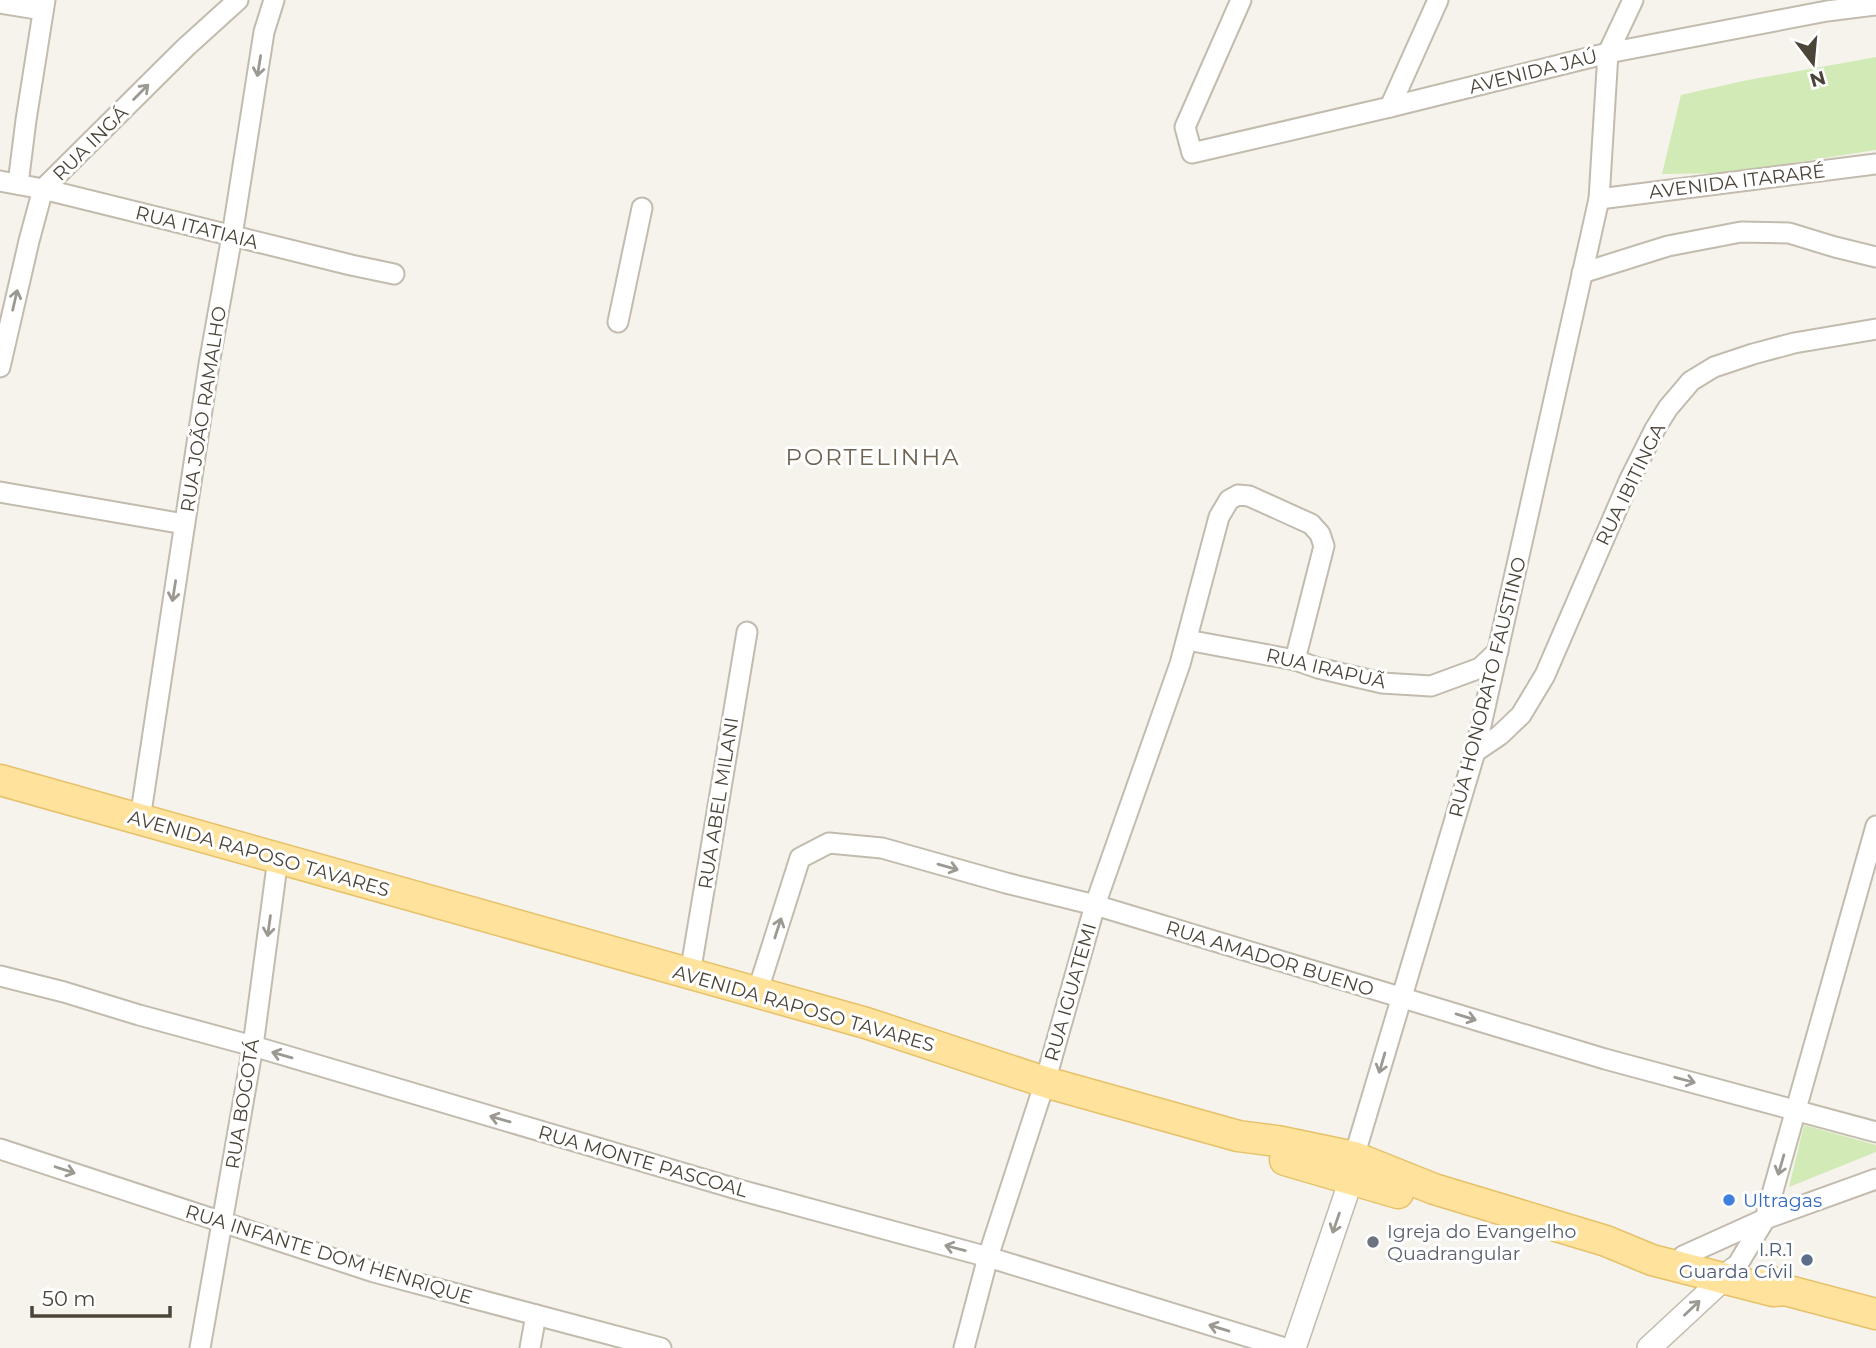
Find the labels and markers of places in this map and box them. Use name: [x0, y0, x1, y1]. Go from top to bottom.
place label: Ultragas: [1743, 1189, 1822, 1212]
marker: Ultragas: [1721, 1192, 1737, 1208]
place label: Igreja do Evangelho Quadrangular: [1387, 1220, 1577, 1265]
marker: Igreja do Evangelho Quadrangular: [1365, 1234, 1381, 1250]
place label: I.R.1 Guarda Cívil: [1679, 1238, 1793, 1283]
marker: I.R.1 Guarda Cívil: [1799, 1252, 1815, 1268]

